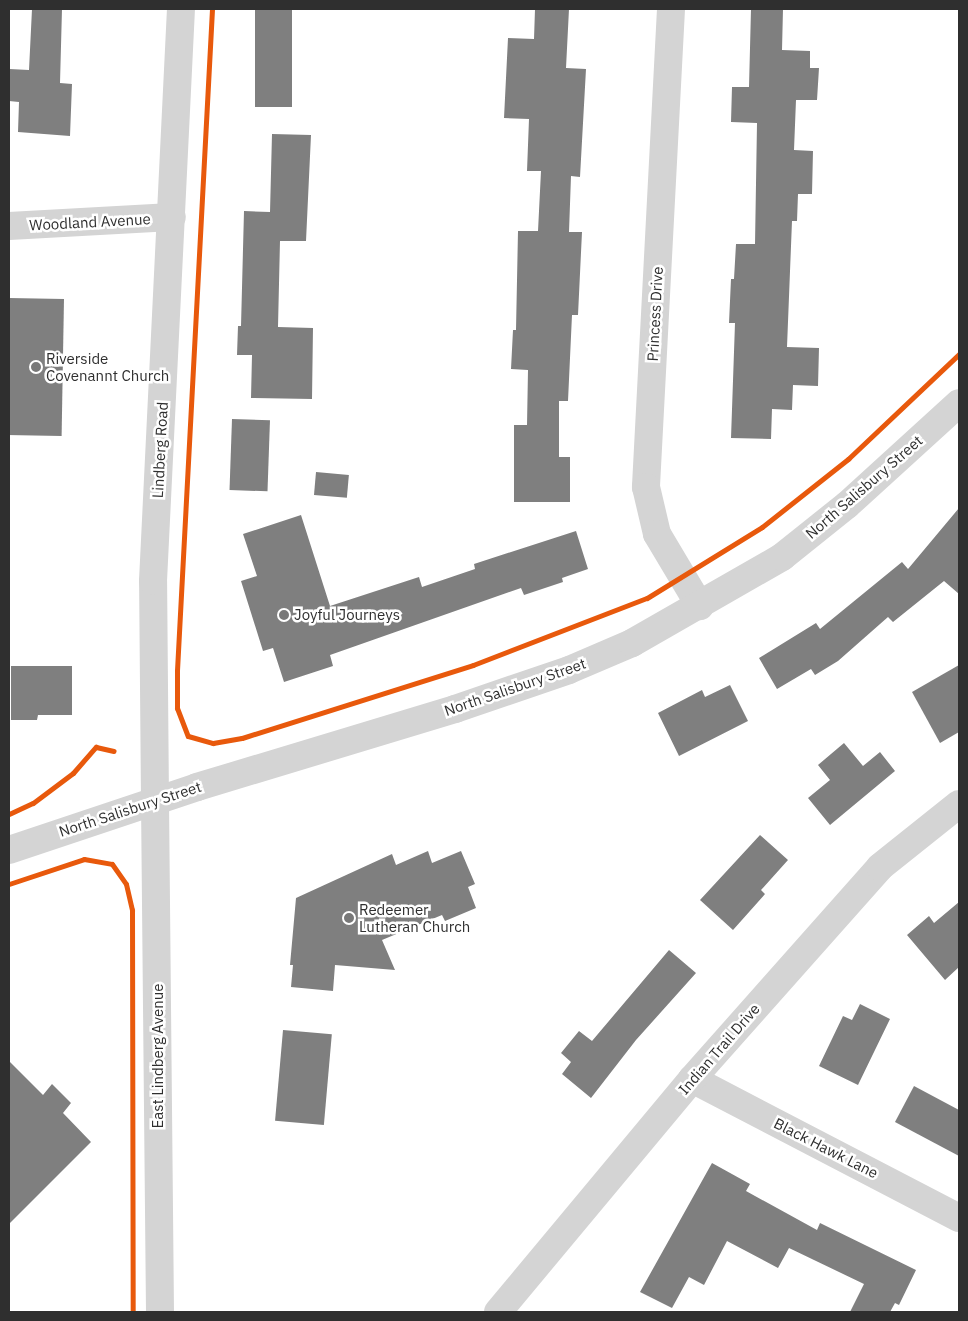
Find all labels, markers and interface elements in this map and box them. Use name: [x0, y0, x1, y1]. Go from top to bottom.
street label: Woodland Avenue: [29, 210, 151, 234]
street label: Princess Drive: [644, 266, 666, 362]
place label: Riverside Covenannt Church: [46, 349, 169, 384]
marker: Riverside Covenannt Church: [30, 361, 42, 373]
street label: Lindberg Road: [148, 401, 172, 499]
street label: North Salisbury Street: [802, 431, 926, 543]
place label: Joyful Journeys: [294, 606, 400, 624]
marker: Joyful Journeys: [278, 609, 290, 621]
street label: North Salisbury Street: [442, 654, 588, 720]
street label: North Salisbury Street: [56, 777, 204, 841]
place label: Redeemer Lutheran Church: [359, 900, 470, 935]
marker: Redeemer Lutheran Church: [343, 912, 355, 924]
street label: East Lindberg Avenue: [149, 984, 167, 1128]
street label: Indian Trail Drive: [675, 1000, 763, 1098]
street label: Black Hawk Lane: [771, 1114, 881, 1182]

